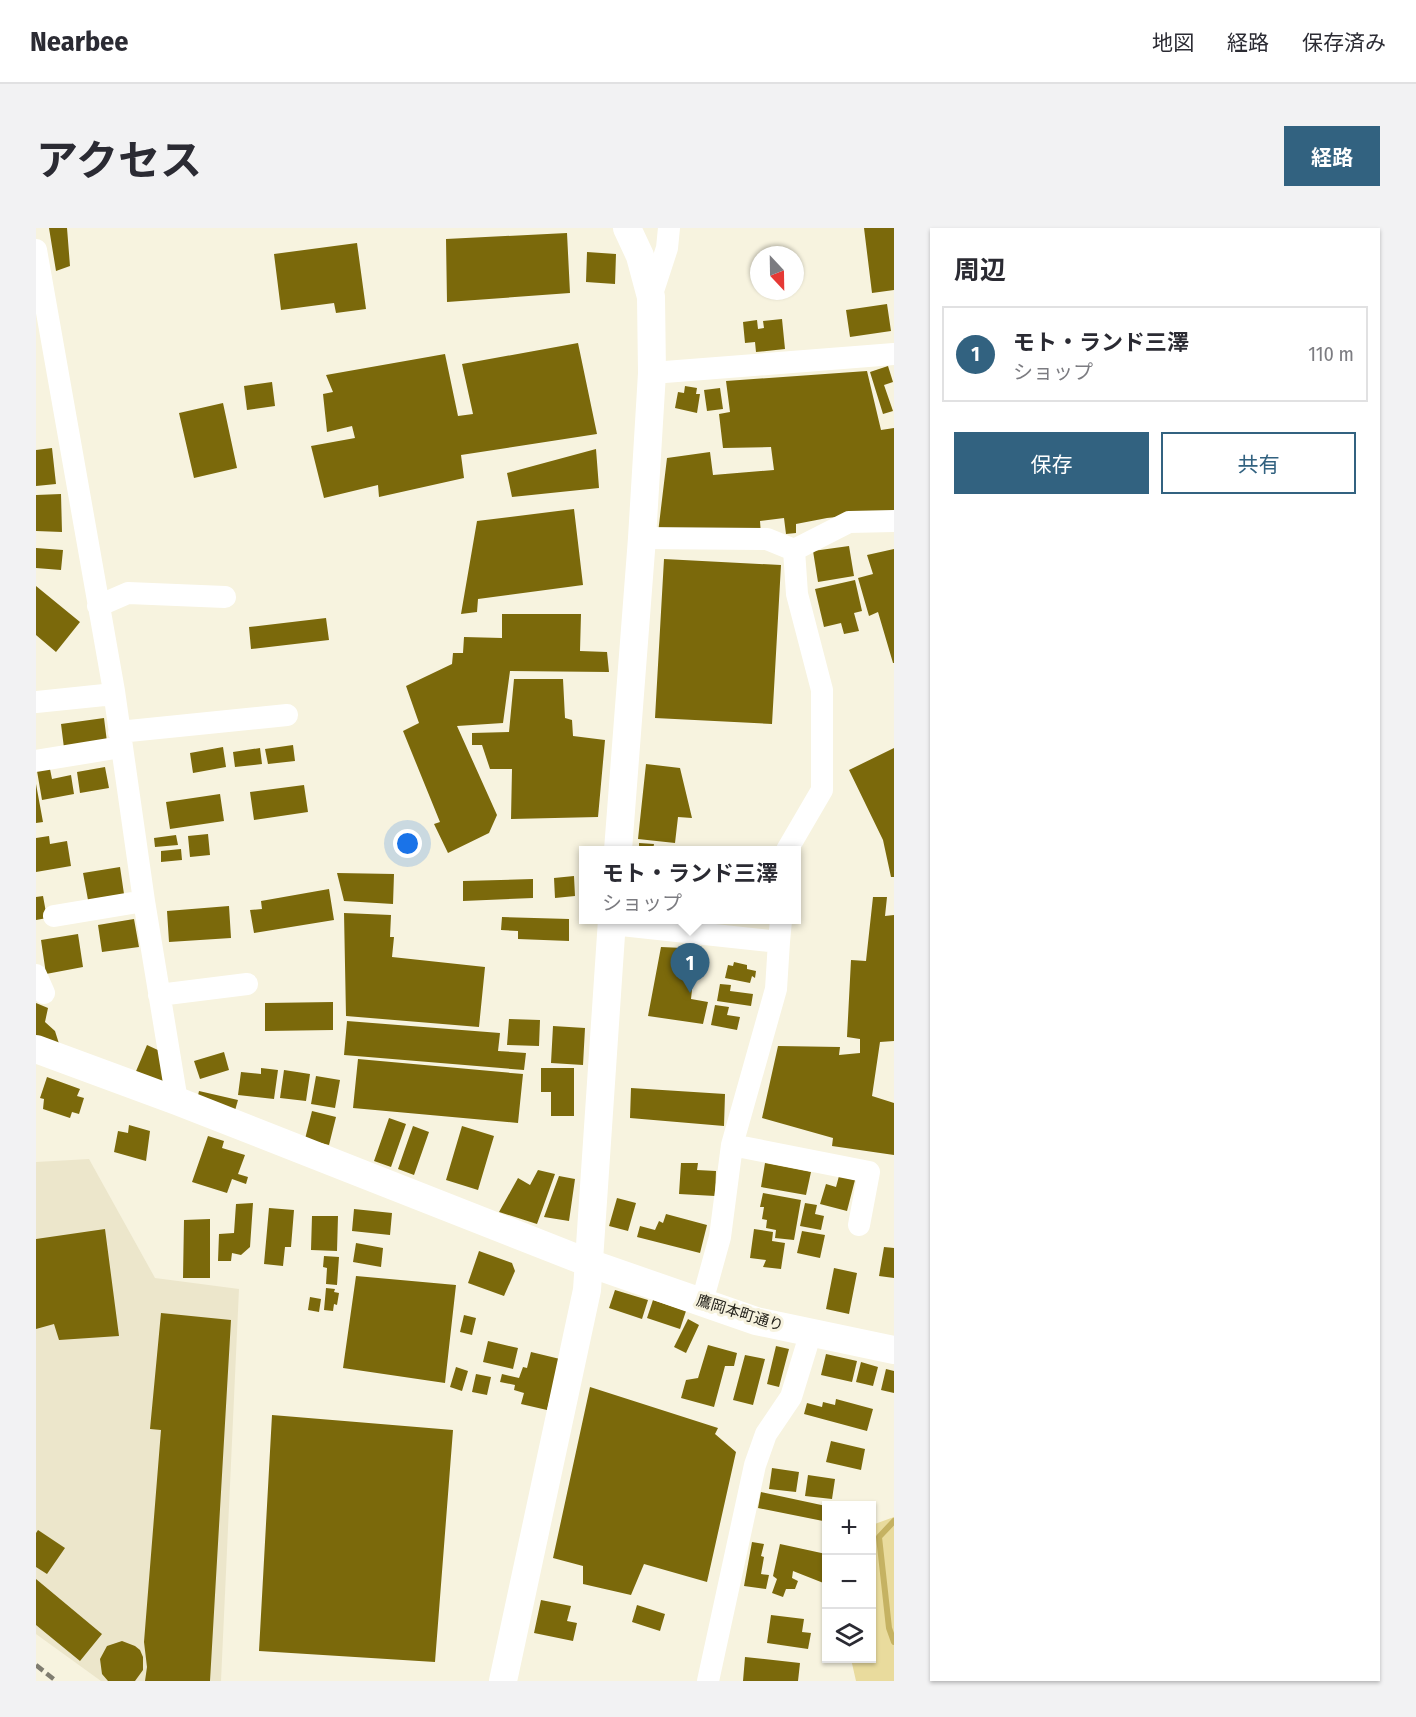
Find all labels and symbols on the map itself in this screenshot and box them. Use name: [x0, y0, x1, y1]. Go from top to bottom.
north arrow: [750, 246, 804, 300]
your location: [393, 829, 422, 858]
pin: 1: [670, 944, 710, 993]
street label: 鷹岡本町通り: [694, 1291, 786, 1335]

